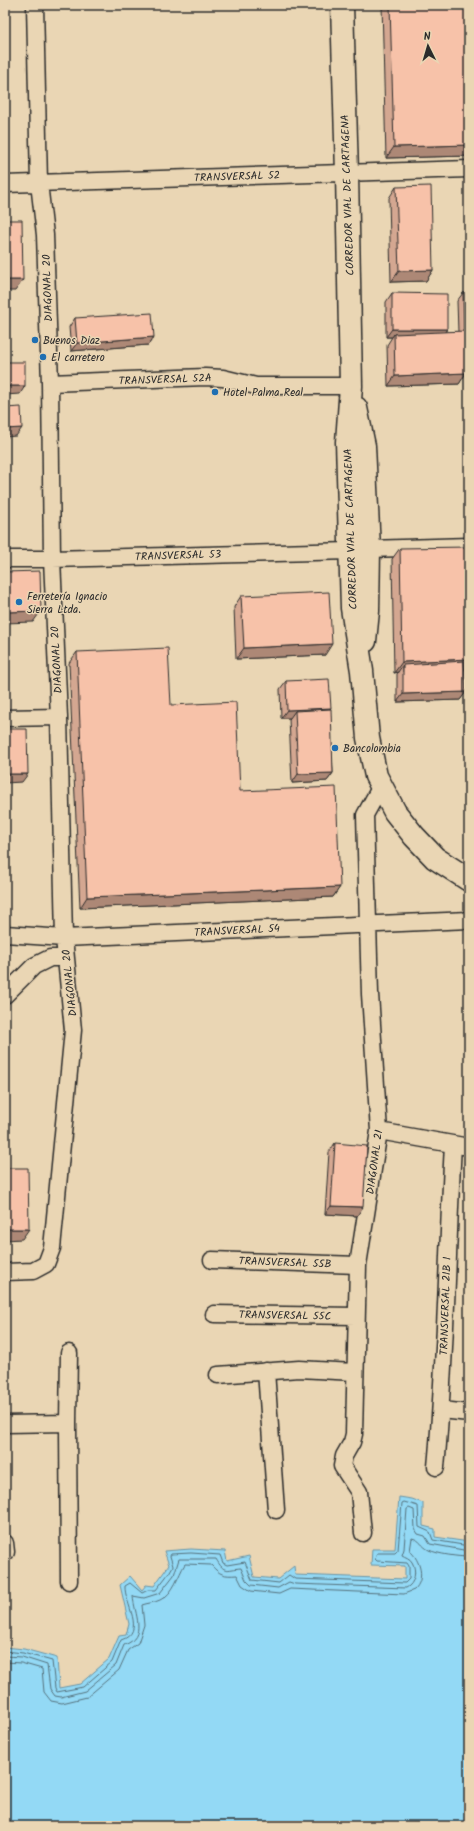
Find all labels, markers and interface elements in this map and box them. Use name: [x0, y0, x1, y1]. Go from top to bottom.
north arrow: [408, 26, 448, 66]
text: N: [423, 28, 432, 46]
street label: CORREDOR VIAL DE CARTAGENA: [336, 114, 360, 276]
street label: TRANSVERSAL 52: [194, 166, 280, 187]
street label: DIAGONAL 20: [38, 254, 58, 322]
place label: Buenos Diaz: [43, 332, 100, 350]
marker: Buenos Diaz: [30, 335, 40, 345]
place label: El carretero: [51, 349, 105, 367]
marker: El carretero: [38, 352, 48, 362]
street label: TRANSVERSAL 52A: [118, 369, 212, 391]
place label: Hotel Palma Real: [223, 384, 303, 402]
marker: Hotel Palma Real: [210, 387, 220, 397]
street label: CORREDOR VIAL DE CARTAGENA: [339, 448, 363, 610]
street label: TRANSVERSAL 53: [135, 546, 221, 566]
place label: Ferretería Ignacio Sierra Ltda.: [27, 588, 107, 619]
marker: Ferretería Ignacio Sierra Ltda.: [14, 597, 24, 607]
street label: DIAGONAL 20: [46, 625, 68, 694]
place label: Bancolombia: [343, 740, 401, 758]
marker: Bancolombia: [330, 743, 340, 753]
street label: TRANSVERSAL 54: [194, 920, 280, 942]
street label: DIAGONAL 20: [57, 948, 82, 1017]
street label: DIAGONAL 21: [362, 1129, 388, 1196]
street label: TRANSVERSAL 55B: [238, 1252, 332, 1274]
street label: TRANSVERSAL 21B 1: [435, 1256, 457, 1356]
street label: TRANSVERSAL 55C: [239, 1306, 332, 1326]

